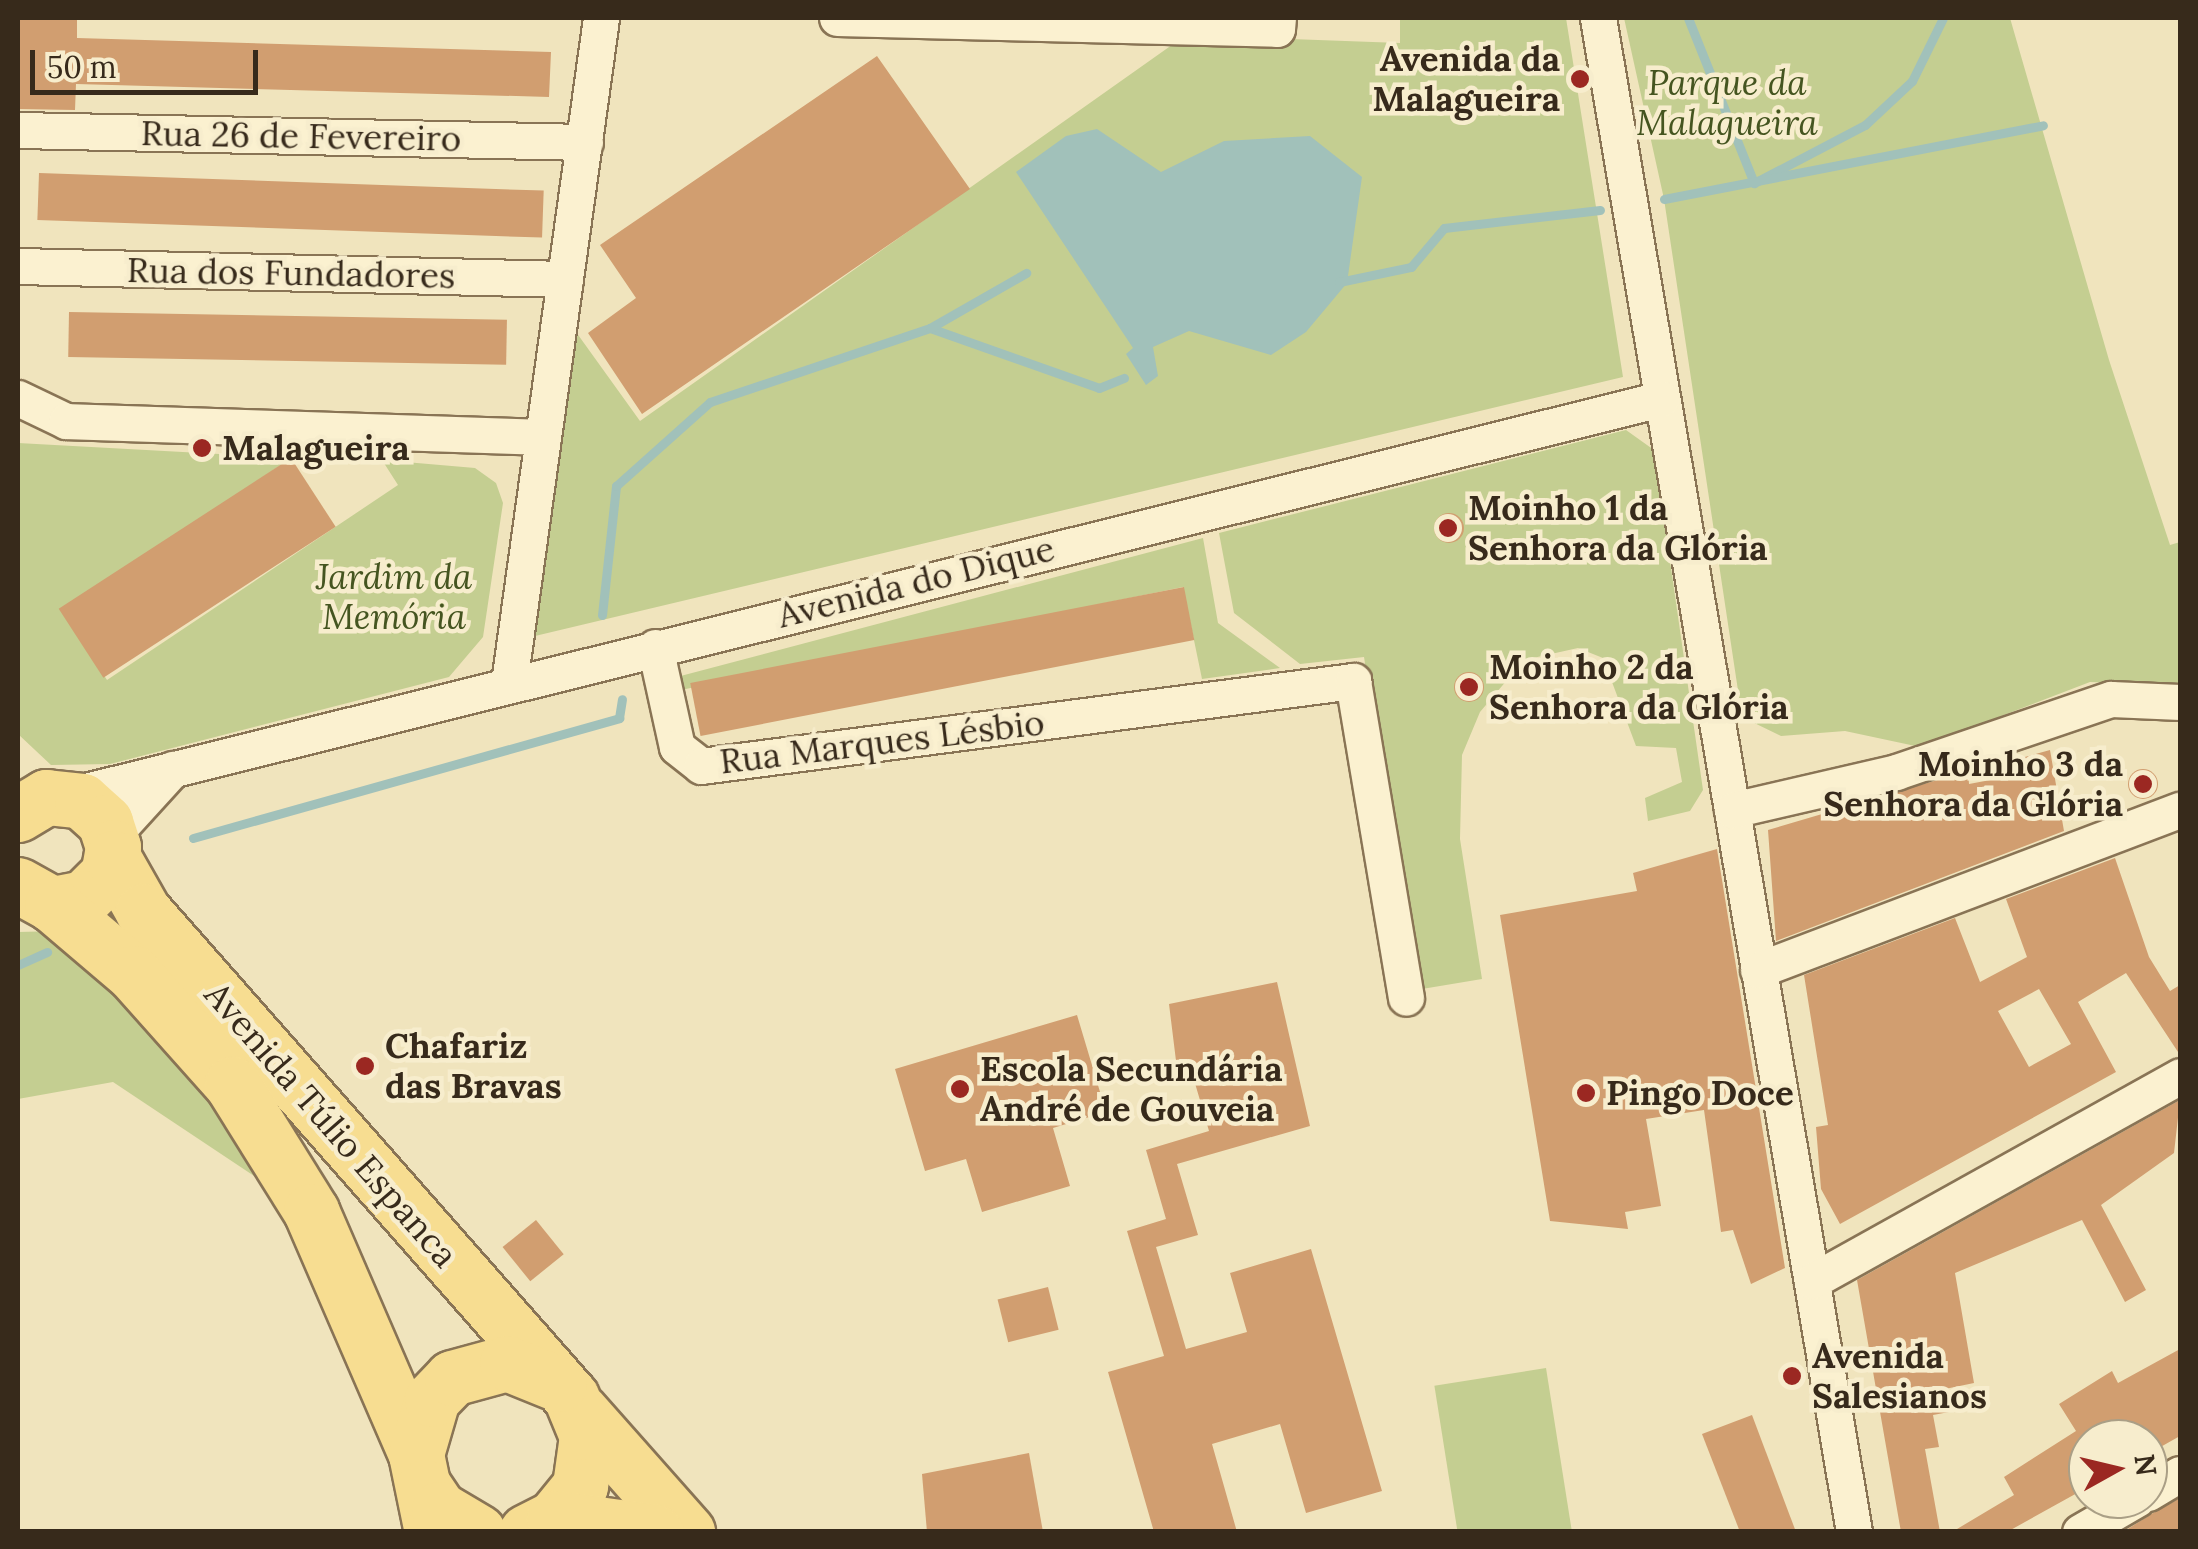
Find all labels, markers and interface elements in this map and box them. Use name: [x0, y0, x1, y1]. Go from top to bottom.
scale bar: [35, 30, 262, 92]
place label: Avenida da Malagueira: [1372, 38, 1560, 120]
text: 50 m: [47, 48, 117, 86]
park label: Parque da Malagueira: [1636, 62, 1818, 144]
marker: Avenida da Malagueira: [1569, 68, 1591, 90]
street label: Rua 26 de Fevereiro: [140, 112, 462, 160]
street label: Rua dos Fundadores: [126, 249, 456, 297]
place label: Malagueira: [222, 427, 410, 469]
marker: Malagueira: [191, 437, 213, 459]
place label: Moinho 1 da Senhora da Glória: [1468, 487, 1768, 569]
marker: Moinho 1 da Senhora da Glória: [1437, 517, 1459, 539]
street label: Avenida do Dique: [773, 527, 1059, 637]
park label: Jardim da Memória: [316, 556, 472, 638]
place label: Moinho 2 da Senhora da Glória: [1489, 646, 1789, 728]
marker: Moinho 2 da Senhora da Glória: [1458, 676, 1480, 698]
street label: Rua Marques Lésbio: [717, 701, 1047, 783]
place label: Moinho 3 da Senhora da Glória: [1823, 743, 2123, 825]
marker: Moinho 3 da Senhora da Glória: [2132, 773, 2154, 795]
street label: Avenida Túlio Espanca: [196, 974, 466, 1276]
place label: Chafariz das Bravas: [385, 1025, 562, 1107]
place label: Escola Secundária André de Gouveia: [980, 1048, 1283, 1130]
marker: Chafariz das Bravas: [354, 1055, 376, 1077]
place label: Pingo Doce: [1606, 1072, 1794, 1114]
marker: Escola Secundária André de Gouveia: [949, 1078, 971, 1100]
marker: Pingo Doce: [1575, 1082, 1597, 1104]
place label: Avenida Salesianos: [1812, 1335, 1987, 1417]
marker: Avenida Salesianos: [1781, 1365, 1803, 1387]
north arrow: [2068, 1419, 2168, 1519]
text: N: [2126, 1452, 2165, 1478]

